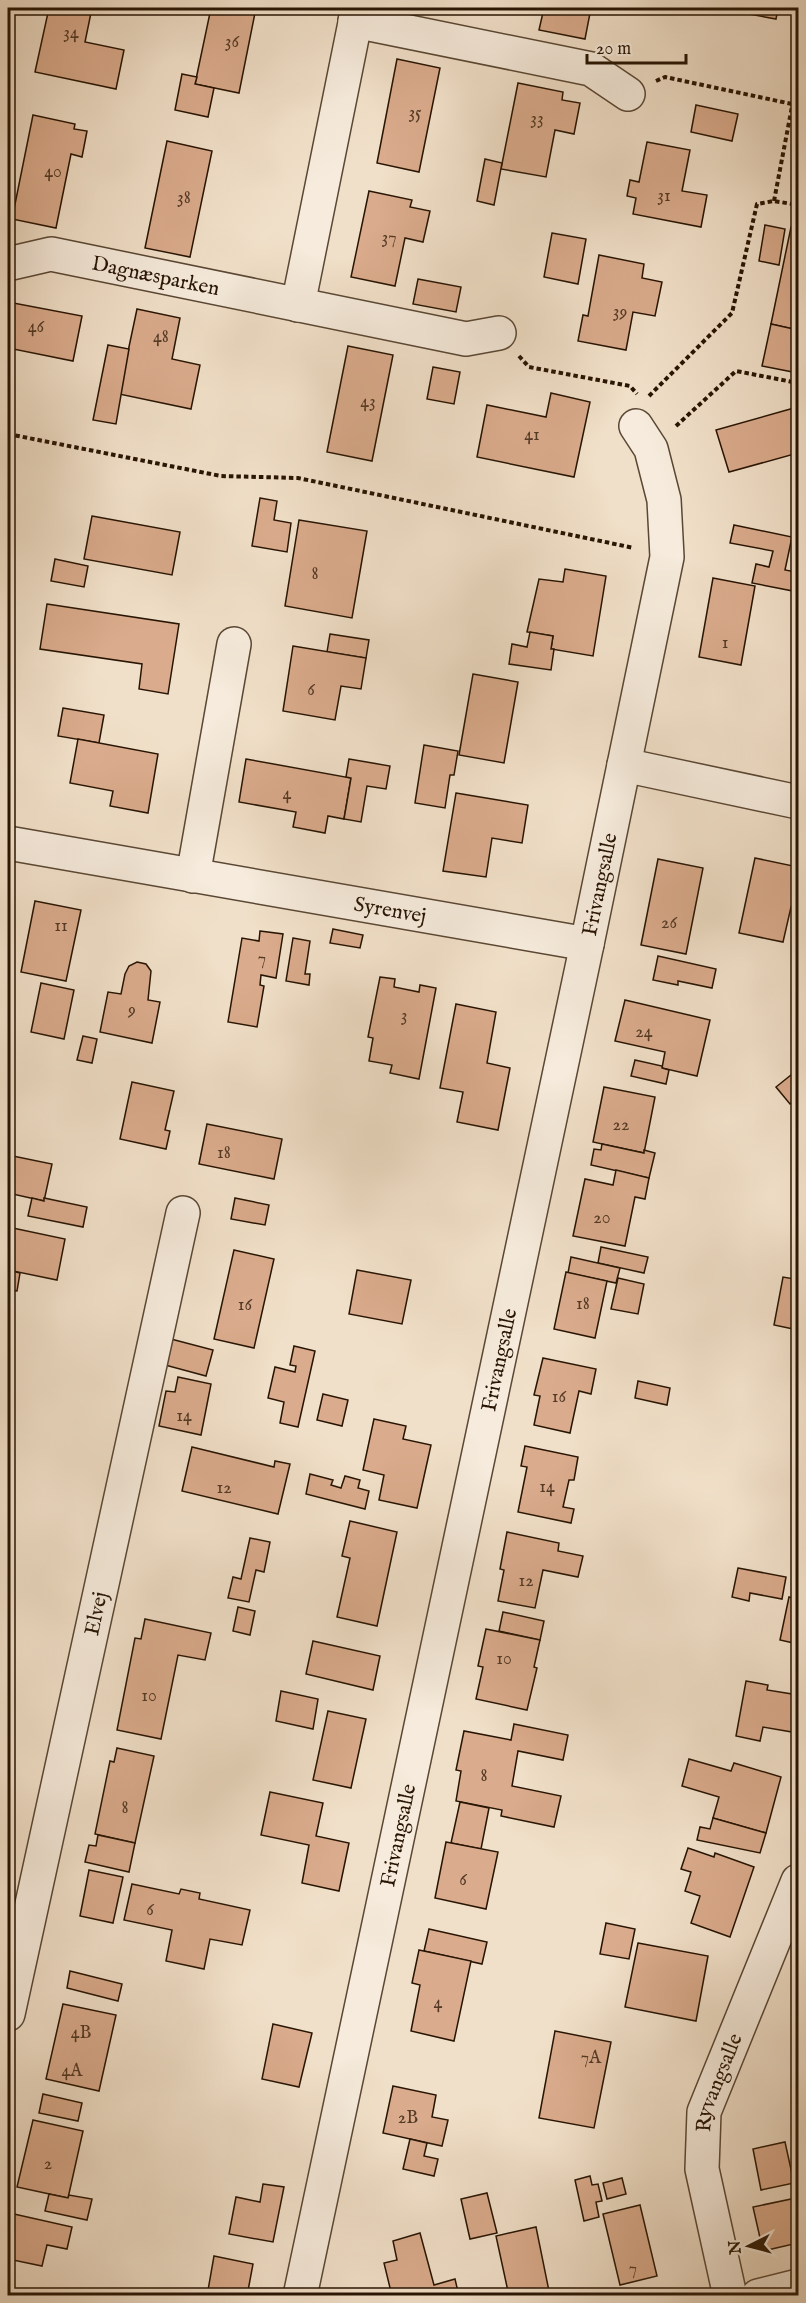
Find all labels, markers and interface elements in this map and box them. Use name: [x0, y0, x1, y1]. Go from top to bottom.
house number: 34: [63, 22, 79, 45]
scale bar: [587, 27, 686, 65]
house number: 36: [225, 31, 240, 54]
text: 20 m: [596, 38, 631, 61]
house number: 35: [408, 102, 422, 125]
house number: 33: [530, 108, 544, 131]
house number: 40: [44, 161, 62, 184]
house number: 31: [657, 185, 671, 208]
house number: 38: [177, 187, 191, 210]
house number: 37: [381, 227, 397, 250]
street label: Dagnæsparken: [89, 251, 222, 303]
house number: 39: [613, 301, 627, 324]
house number: 46: [28, 316, 45, 339]
house number: 48: [153, 326, 169, 349]
house number: 43: [360, 391, 376, 414]
house number: 41: [524, 424, 540, 447]
house number: 8: [311, 563, 319, 586]
house number: 1: [722, 632, 728, 655]
house number: 6: [307, 679, 315, 702]
house number: 4: [283, 783, 292, 806]
street label: Frivangsalle: [577, 830, 625, 939]
street label: Syrenvej: [352, 892, 428, 931]
house number: 26: [661, 912, 677, 935]
house number: 11: [54, 915, 68, 938]
house number: 7: [258, 948, 266, 971]
house number: 9: [127, 999, 136, 1022]
house number: 3: [401, 1005, 407, 1028]
house number: 24: [635, 1021, 653, 1044]
house number: 22: [613, 1114, 629, 1137]
house number: 18: [217, 1142, 231, 1165]
house number: 20: [593, 1207, 611, 1230]
house number: 18: [576, 1293, 590, 1316]
house number: 16: [238, 1294, 253, 1317]
street label: Frivangsalle: [476, 1306, 524, 1414]
house number: 16: [552, 1386, 567, 1409]
house number: 14: [176, 1405, 192, 1428]
house number: 14: [539, 1476, 555, 1499]
house number: 12: [216, 1477, 232, 1500]
house number: 12: [518, 1570, 534, 1593]
street label: Elvej: [79, 1589, 115, 1638]
house number: 10: [496, 1648, 512, 1671]
house number: 10: [141, 1685, 157, 1708]
house number: 8: [480, 1765, 488, 1788]
street label: Frivangsalle: [375, 1781, 423, 1890]
house number: 8: [121, 1797, 129, 1820]
house number: 6: [459, 1869, 467, 1892]
house number: 6: [146, 1899, 154, 1922]
house number: 4: [434, 1992, 443, 2015]
house number: 4B: [71, 2022, 91, 2045]
street label: Ryvangsalle: [691, 2029, 750, 2133]
house number: 7A: [581, 2047, 602, 2070]
house number: 4A: [62, 2060, 83, 2083]
house number: 2B: [398, 2107, 418, 2130]
house number: 2: [44, 2153, 52, 2176]
north arrow: [719, 2216, 779, 2276]
text: N: [725, 2239, 747, 2256]
house number: 7: [629, 2258, 637, 2281]

